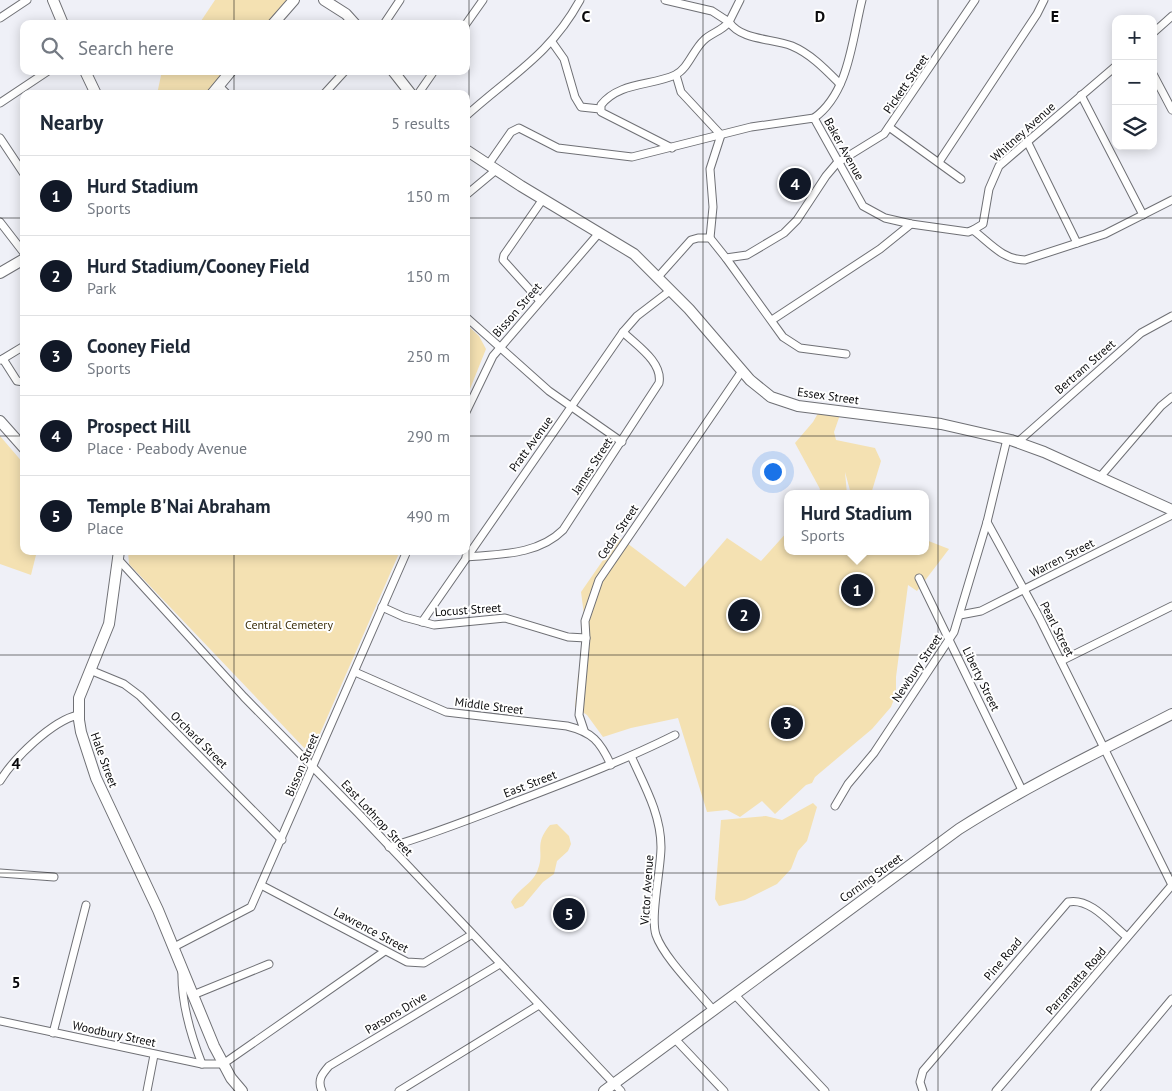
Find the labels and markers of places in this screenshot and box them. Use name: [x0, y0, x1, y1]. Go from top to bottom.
pin: 4: [779, 165, 811, 203]
pin: 1: [841, 571, 873, 609]
pin: 2: [728, 596, 760, 634]
pin: 3: [771, 704, 803, 742]
pin: 5: [553, 895, 585, 933]

